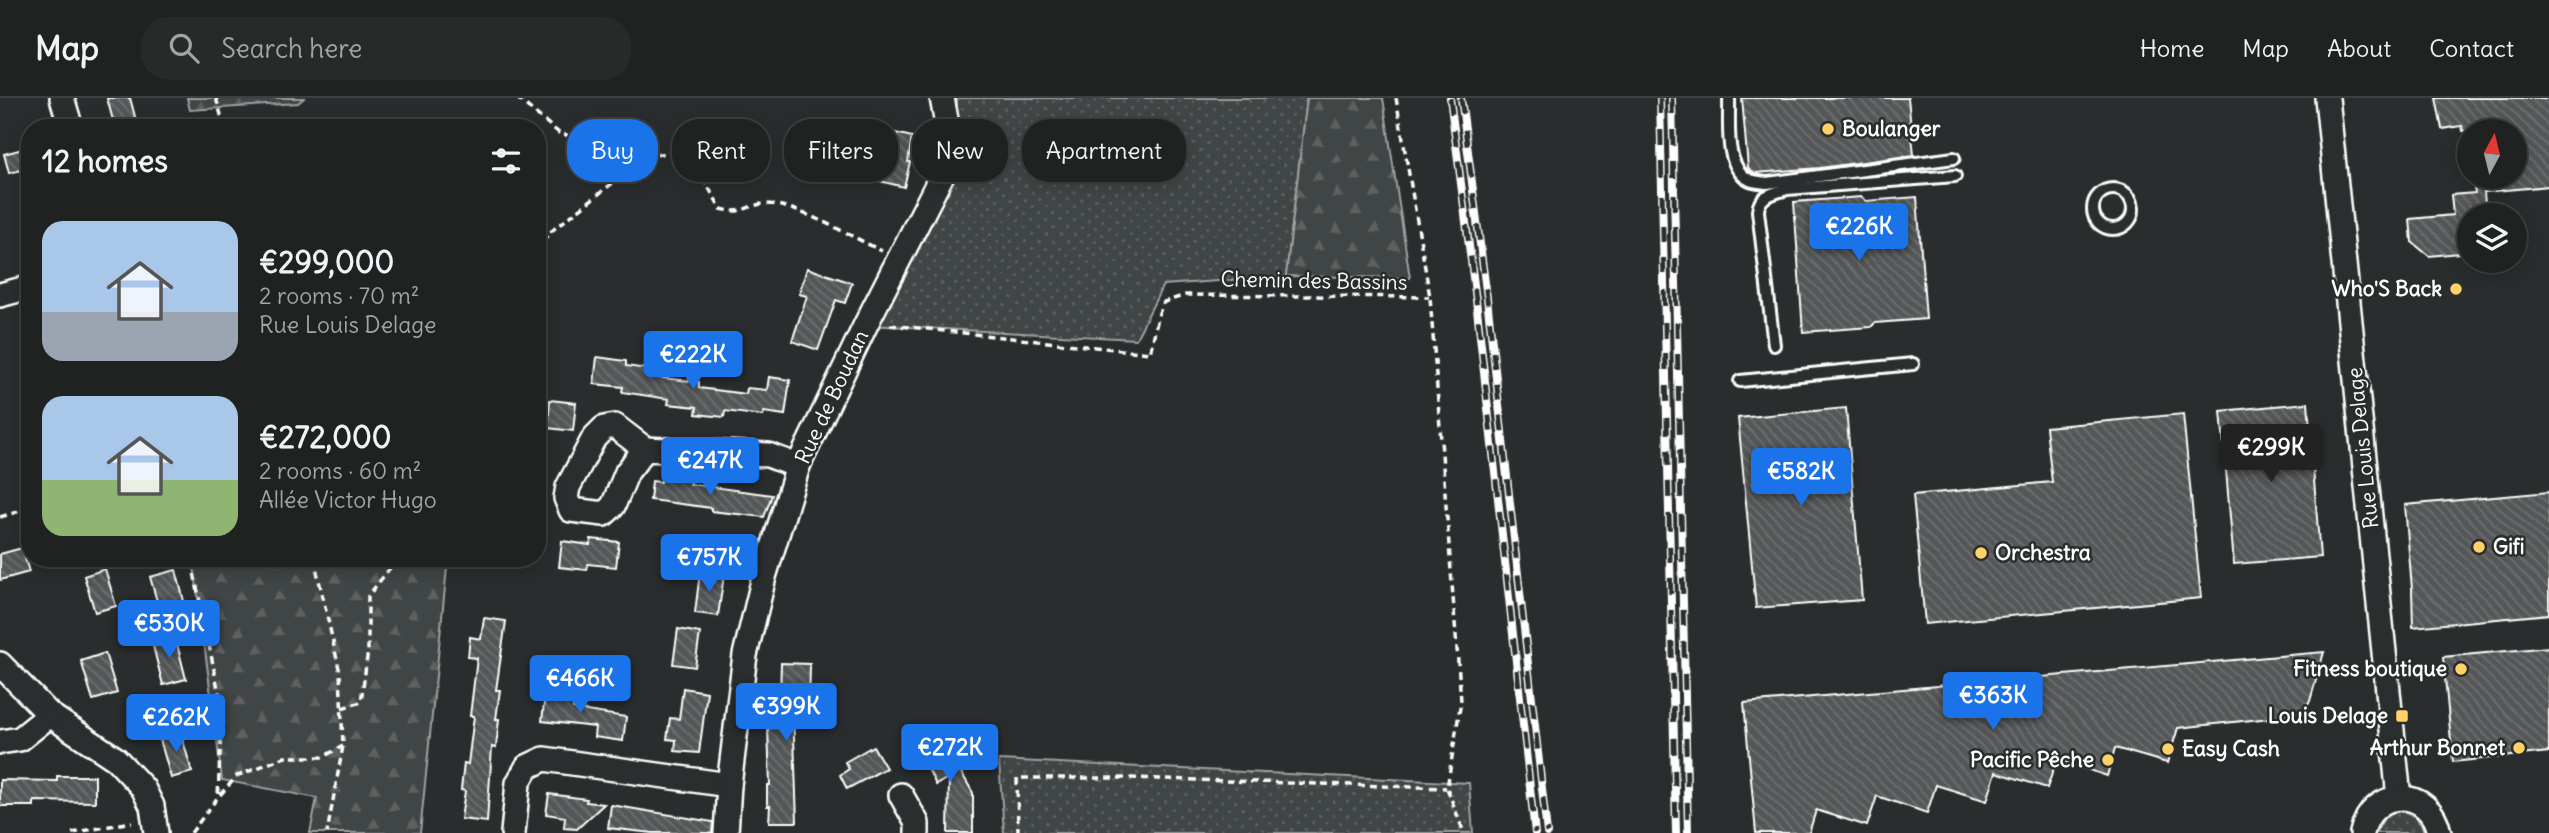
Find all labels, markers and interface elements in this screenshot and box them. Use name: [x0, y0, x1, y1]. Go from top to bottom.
search box: [141, 17, 631, 80]
text: Map: [35, 27, 99, 69]
icon: search: [165, 29, 203, 67]
text: Search here: [221, 32, 362, 65]
text: Home: [2140, 33, 2204, 63]
text: Map: [2242, 33, 2289, 63]
text: About: [2327, 33, 2391, 63]
text: Contact: [2429, 33, 2514, 63]
place label: Boulanger: [1842, 115, 1941, 142]
chip: Buy: [567, 119, 658, 182]
chip: Rent: [672, 119, 770, 182]
chip: Filters: [784, 119, 898, 182]
chip: New: [912, 119, 1008, 182]
chip: Apartment: [1022, 119, 1186, 182]
north arrow: [2457, 119, 2527, 189]
map controls: [2457, 119, 2527, 273]
marker: Boulanger: [1820, 121, 1836, 137]
text: 12 homes: [42, 142, 168, 180]
icon: filters: [487, 142, 525, 180]
button: layers: [2457, 203, 2527, 273]
pin: €226K: [1810, 204, 1908, 263]
text: €226K: [1825, 211, 1893, 240]
text: €299,000: [259, 243, 394, 281]
icon: home: [98, 249, 182, 333]
street label: Chemin des Bassins: [1220, 265, 1408, 296]
place label: Who'S Back: [2332, 275, 2442, 302]
text: 2 rooms · 70 m²: [259, 281, 419, 310]
marker: Who'S Back: [2448, 281, 2464, 297]
text: Rue Louis Delage: [259, 310, 437, 339]
street label: Rue de Boudan: [789, 326, 874, 468]
pin: €222K: [644, 331, 742, 391]
text: €222K: [660, 339, 726, 368]
street label: Rue Louis Delage: [2341, 366, 2384, 530]
text: €272,000: [259, 418, 391, 456]
icon: home: [98, 424, 182, 508]
pin: €299K: [2222, 424, 2320, 484]
text: €299K: [2237, 432, 2305, 461]
pin: €247K: [661, 438, 759, 497]
text: €247K: [677, 445, 743, 474]
pin: €582K: [1752, 448, 1850, 508]
text: 2 rooms · 60 m²: [259, 456, 421, 485]
text: €582K: [1767, 456, 1835, 485]
text: Allée Victor Hugo: [259, 485, 437, 514]
place label: Gifi: [2493, 533, 2524, 560]
pin: €757K: [660, 534, 758, 594]
place label: Orchestra: [1995, 539, 2091, 566]
marker: Gifi: [2471, 539, 2487, 555]
text: €757K: [677, 542, 741, 571]
marker: Orchestra: [1973, 545, 1989, 561]
pin: €530K: [120, 601, 218, 660]
text: €530K: [134, 608, 204, 637]
place label: Fitness boutique: [2293, 655, 2447, 682]
pin: €466K: [531, 656, 629, 715]
marker: Fitness boutique: [2453, 661, 2469, 677]
text: €466K: [546, 663, 614, 692]
pin: €363K: [1944, 672, 2042, 732]
text: €363K: [1959, 680, 2027, 709]
pin: €399K: [737, 684, 835, 743]
text: €399K: [752, 691, 820, 720]
pin: €262K: [127, 694, 225, 754]
text: €262K: [142, 702, 210, 731]
place label: Louis Delage: [2268, 702, 2388, 729]
marker: Louis Delage: [2394, 708, 2410, 724]
pin: €272K: [901, 724, 999, 784]
text: €272K: [917, 732, 983, 761]
place label: Arthur Bonnet: [2370, 734, 2506, 761]
place label: Easy Cash: [2182, 735, 2280, 762]
marker: Arthur Bonnet: [2511, 740, 2527, 756]
marker: Easy Cash: [2160, 741, 2176, 757]
place label: Pacific Pêche: [1970, 746, 2094, 773]
marker: Pacific Pêche: [2100, 752, 2116, 768]

